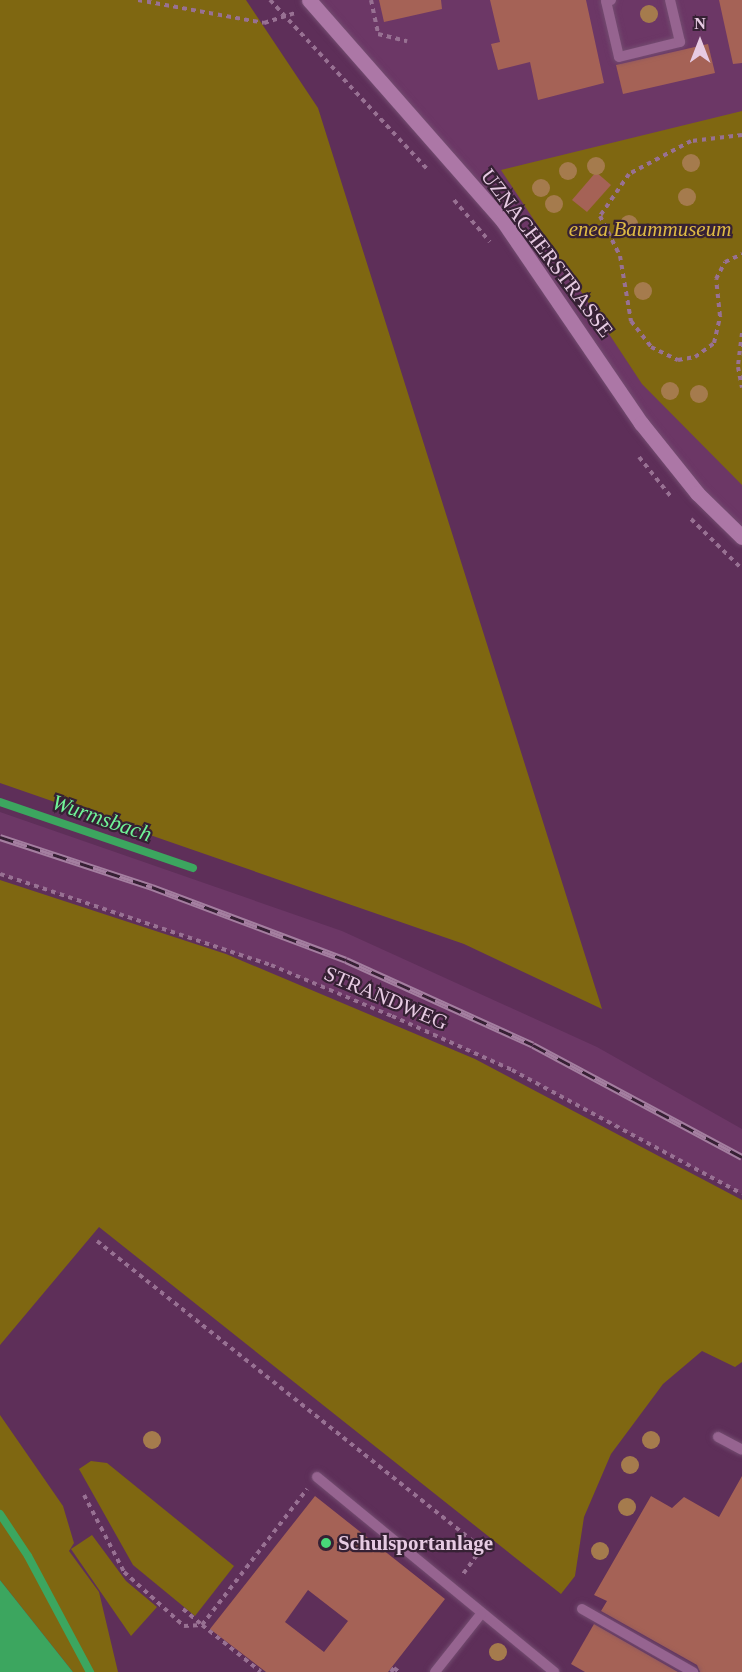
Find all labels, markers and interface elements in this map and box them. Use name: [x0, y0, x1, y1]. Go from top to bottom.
north arrow: [670, 12, 730, 72]
text: N: [694, 15, 706, 32]
street label: UZNACHERSTRASSE: [475, 164, 619, 342]
park label: enea Baummuseum: [569, 216, 731, 242]
water label: Wurmsbach: [49, 789, 155, 847]
street label: STRANDWEG: [320, 961, 452, 1035]
place label: Schulsportanlage: [338, 1530, 493, 1556]
marker: Schulsportanlage: [319, 1536, 333, 1550]

